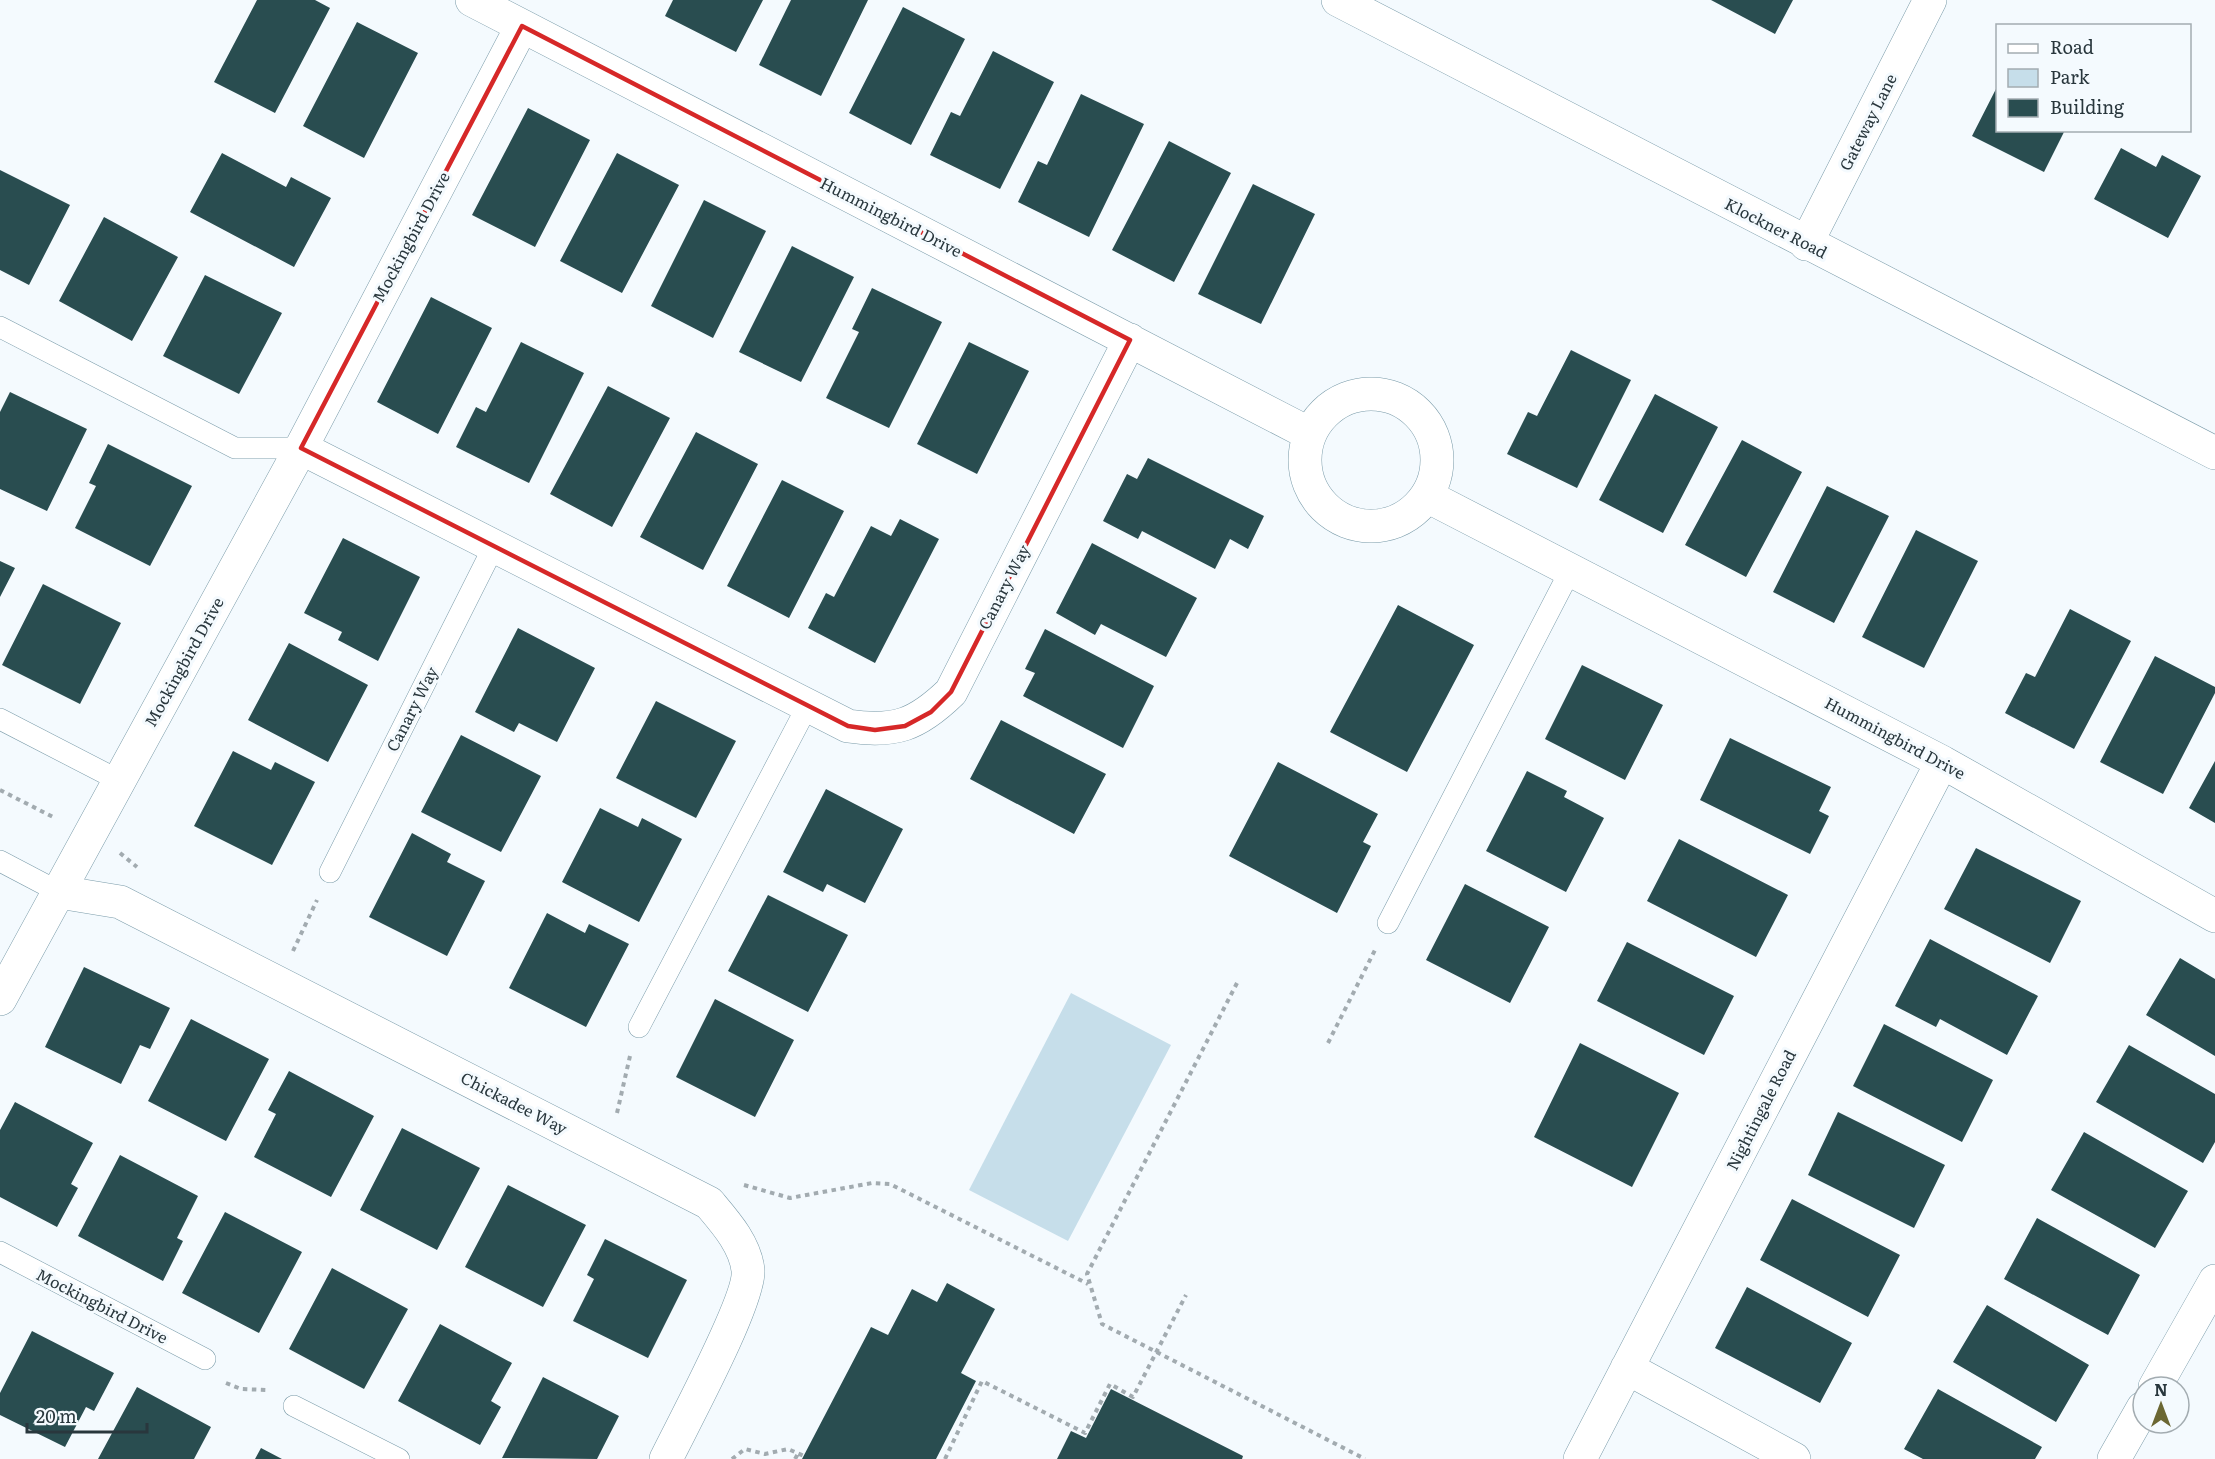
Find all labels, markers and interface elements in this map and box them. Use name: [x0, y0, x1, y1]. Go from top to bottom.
legend: [1996, 24, 2191, 132]
text: Road: [2050, 33, 2094, 60]
text: Park: [2050, 63, 2091, 90]
street label: Gateway Lane: [1832, 69, 1902, 174]
text: Building: [2050, 93, 2125, 120]
street label: Mockingbird Drive: [366, 167, 455, 306]
street label: Hummingbird Drive: [816, 170, 966, 262]
street label: Klockner Road: [1721, 191, 1832, 263]
street label: Canary Way: [971, 539, 1035, 633]
street label: Mockingbird Drive: [138, 592, 229, 731]
street label: Canary Way: [379, 661, 443, 755]
street label: Hummingbird Drive: [1821, 690, 1970, 784]
street label: Nightingale Road: [1719, 1045, 1801, 1174]
street label: Chickadee Way: [457, 1065, 573, 1140]
street label: Mockingbird Drive: [32, 1262, 172, 1349]
north arrow: [2131, 1375, 2191, 1435]
text: N: [2154, 1377, 2168, 1401]
scale bar: [27, 1396, 147, 1434]
text: 20 m: [36, 1402, 77, 1429]

